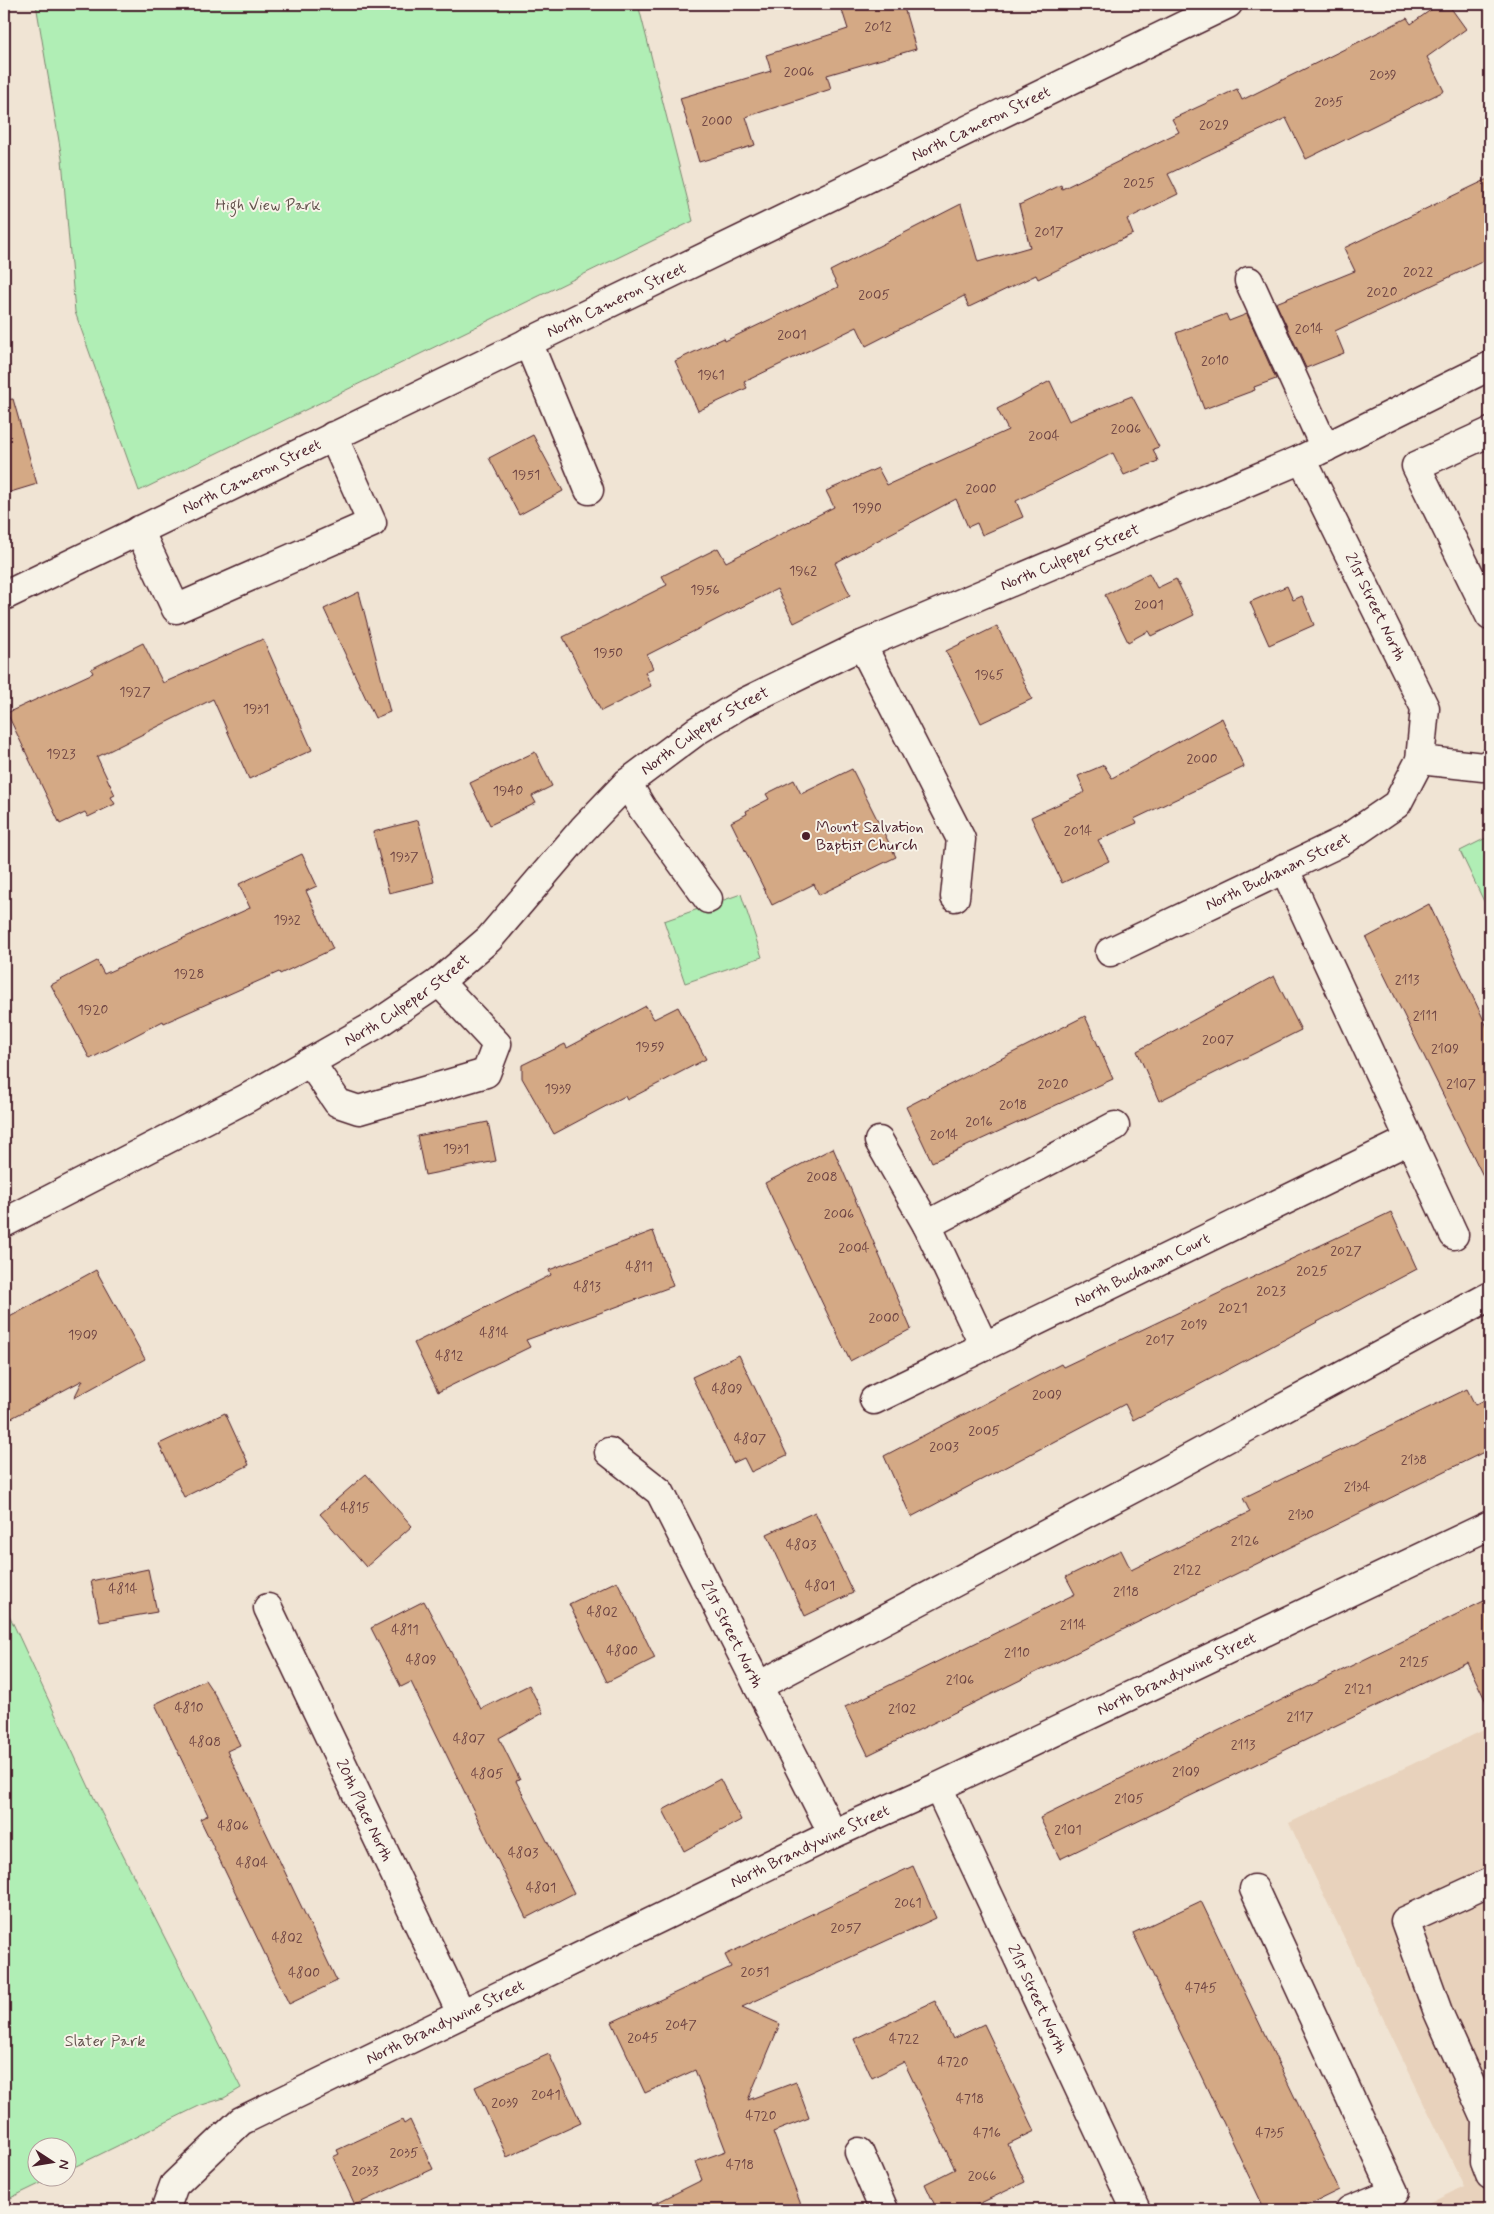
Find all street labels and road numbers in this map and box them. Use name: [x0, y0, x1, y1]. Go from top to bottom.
street label: North Cameron Street: [908, 81, 1054, 166]
street label: North Cameron Street: [543, 257, 689, 343]
street label: North Cameron Street: [178, 434, 325, 519]
street label: North Culpeper Street: [997, 518, 1143, 596]
street label: 21st Street North: [1340, 549, 1410, 665]
street label: North Culpeper Street: [636, 681, 773, 780]
street label: North Buchanan Street: [1202, 828, 1355, 916]
street label: North Culpeper Street: [340, 949, 475, 1051]
street label: North Buchanan Court: [1071, 1228, 1214, 1312]
street label: 21st Street North: [696, 1577, 768, 1691]
street label: North Brandywine Street: [1093, 1627, 1259, 1721]
street label: 20th Place North: [331, 1756, 398, 1865]
street label: North Brandywine Street: [727, 1800, 893, 1893]
street label: 21st Street North: [1003, 1941, 1072, 2057]
street label: North Brandywine Street: [362, 1975, 528, 2069]

